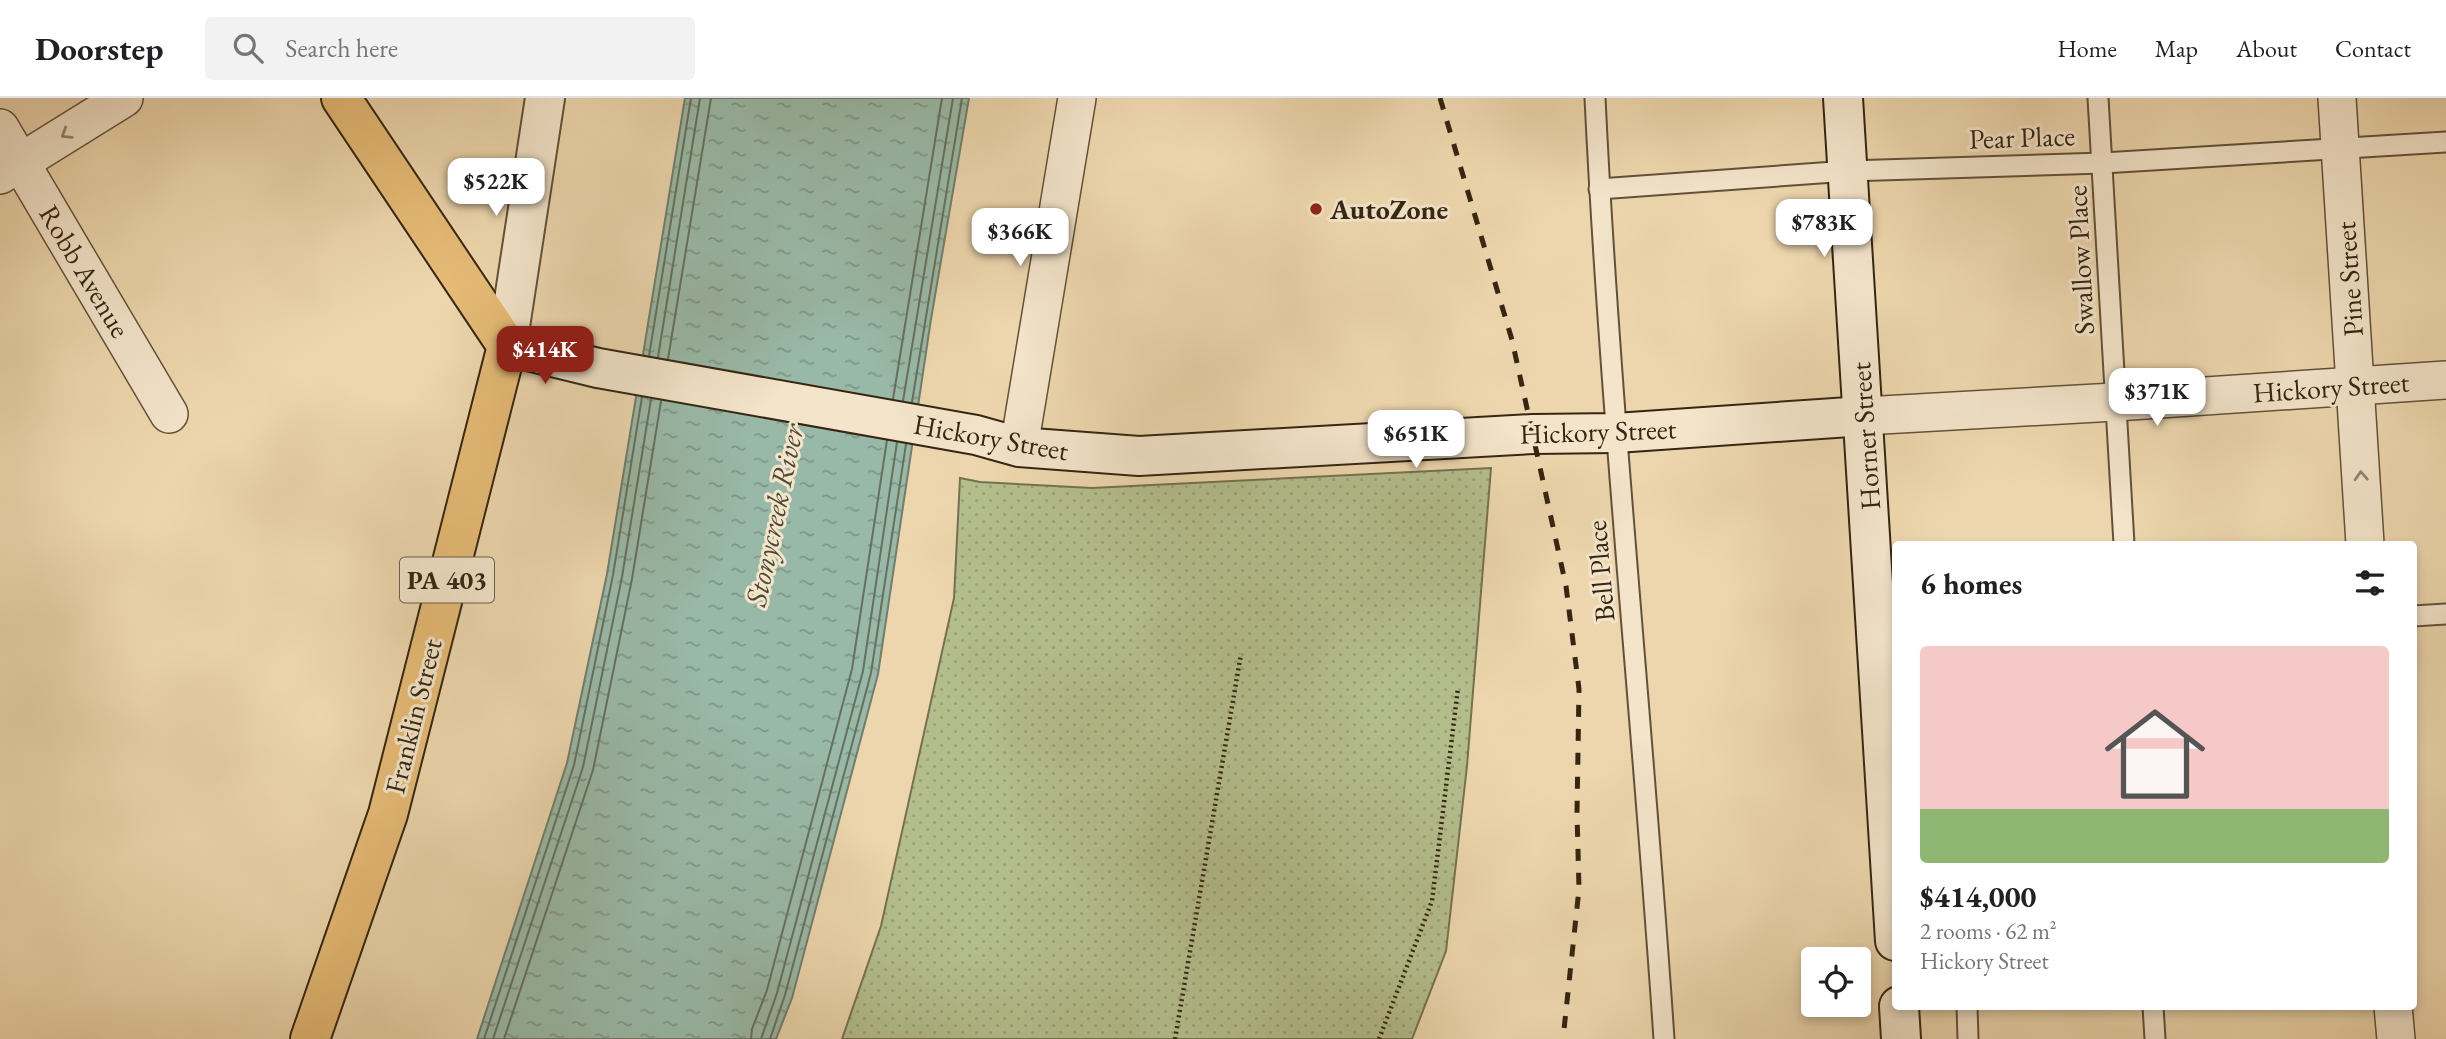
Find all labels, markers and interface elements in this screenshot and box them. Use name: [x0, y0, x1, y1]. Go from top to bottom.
search box: [205, 17, 695, 80]
text: Doorstep: [35, 27, 163, 70]
icon: search: [229, 29, 267, 67]
text: Search here: [285, 31, 398, 65]
text: Home: [2057, 33, 2117, 64]
text: Map: [2155, 33, 2198, 64]
text: About: [2236, 33, 2297, 64]
text: Contact: [2335, 33, 2411, 64]
street label: Pear Place: [1968, 117, 2076, 157]
one-way arrow: [60, 126, 73, 139]
pin: $522K: [447, 158, 545, 218]
text: $522K: [464, 166, 528, 196]
street label: Swallow Place: [2058, 184, 2102, 336]
place label: AutoZone: [1329, 191, 1448, 227]
street label: Robb Avenue: [31, 198, 139, 344]
pin: $783K: [1775, 200, 1873, 259]
marker: AutoZone: [1308, 201, 1324, 217]
text: $783K: [1792, 207, 1856, 237]
pin: $366K: [971, 208, 1069, 268]
text: $366K: [988, 216, 1052, 246]
street label: Pine Street: [2327, 220, 2371, 338]
pin: $414K: [496, 327, 594, 386]
text: $414K: [513, 334, 577, 364]
street label: Horner Street: [1842, 361, 1888, 511]
street label: Hickory Street: [2252, 364, 2411, 410]
pin: $371K: [2108, 368, 2206, 428]
text: $371K: [2125, 376, 2189, 406]
street label: Hickory Street: [911, 406, 1071, 468]
pin: $651K: [1367, 410, 1465, 470]
street label: Hickory Street: [1519, 410, 1677, 452]
text: $651K: [1384, 418, 1448, 448]
water label: Stonycreek River: [735, 419, 813, 611]
one-way arrow: [2354, 470, 2369, 481]
street label: Bell Place: [1578, 519, 1622, 623]
road number: PA 403: [400, 558, 494, 602]
text: 6 homes: [1920, 564, 2022, 603]
icon: filters: [2351, 564, 2389, 602]
street label: Franklin Street: [376, 635, 450, 797]
icon: home: [2092, 691, 2218, 817]
text: $414,000: [1920, 877, 2036, 916]
text: 2 rooms · 62 m²: [1920, 916, 2057, 946]
text: Hickory Street: [1920, 946, 2049, 976]
map controls: [1801, 947, 1871, 1017]
button: locate: [1801, 947, 1871, 1017]

